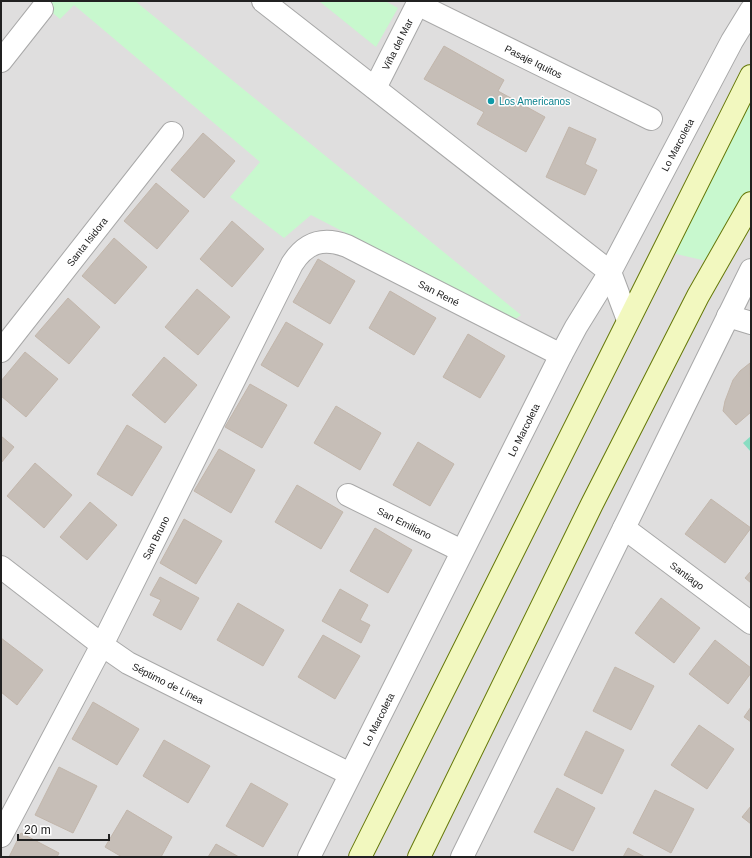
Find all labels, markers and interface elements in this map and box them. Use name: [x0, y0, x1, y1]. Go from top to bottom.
street label: Viña del Mar: [380, 16, 415, 72]
street label: Pasaje Iquitos: [503, 43, 564, 81]
marker: Los Americanos: [486, 96, 496, 106]
place label: Los Americanos: [499, 96, 570, 107]
street label: Lo Marcoleta: [659, 116, 696, 173]
street label: Santa Isidora: [65, 215, 110, 269]
street label: San René: [416, 278, 461, 308]
street label: Lo Marcoleta: [506, 401, 542, 458]
street label: San Emiliano: [375, 505, 434, 541]
street label: San Bruno: [141, 514, 172, 561]
street label: Santiago: [668, 559, 706, 592]
street label: Séptimo de Línea: [130, 661, 206, 706]
street label: Lo Marcoleta: [361, 691, 397, 748]
scale bar: [18, 816, 109, 842]
text: 20 m: [24, 823, 51, 837]

